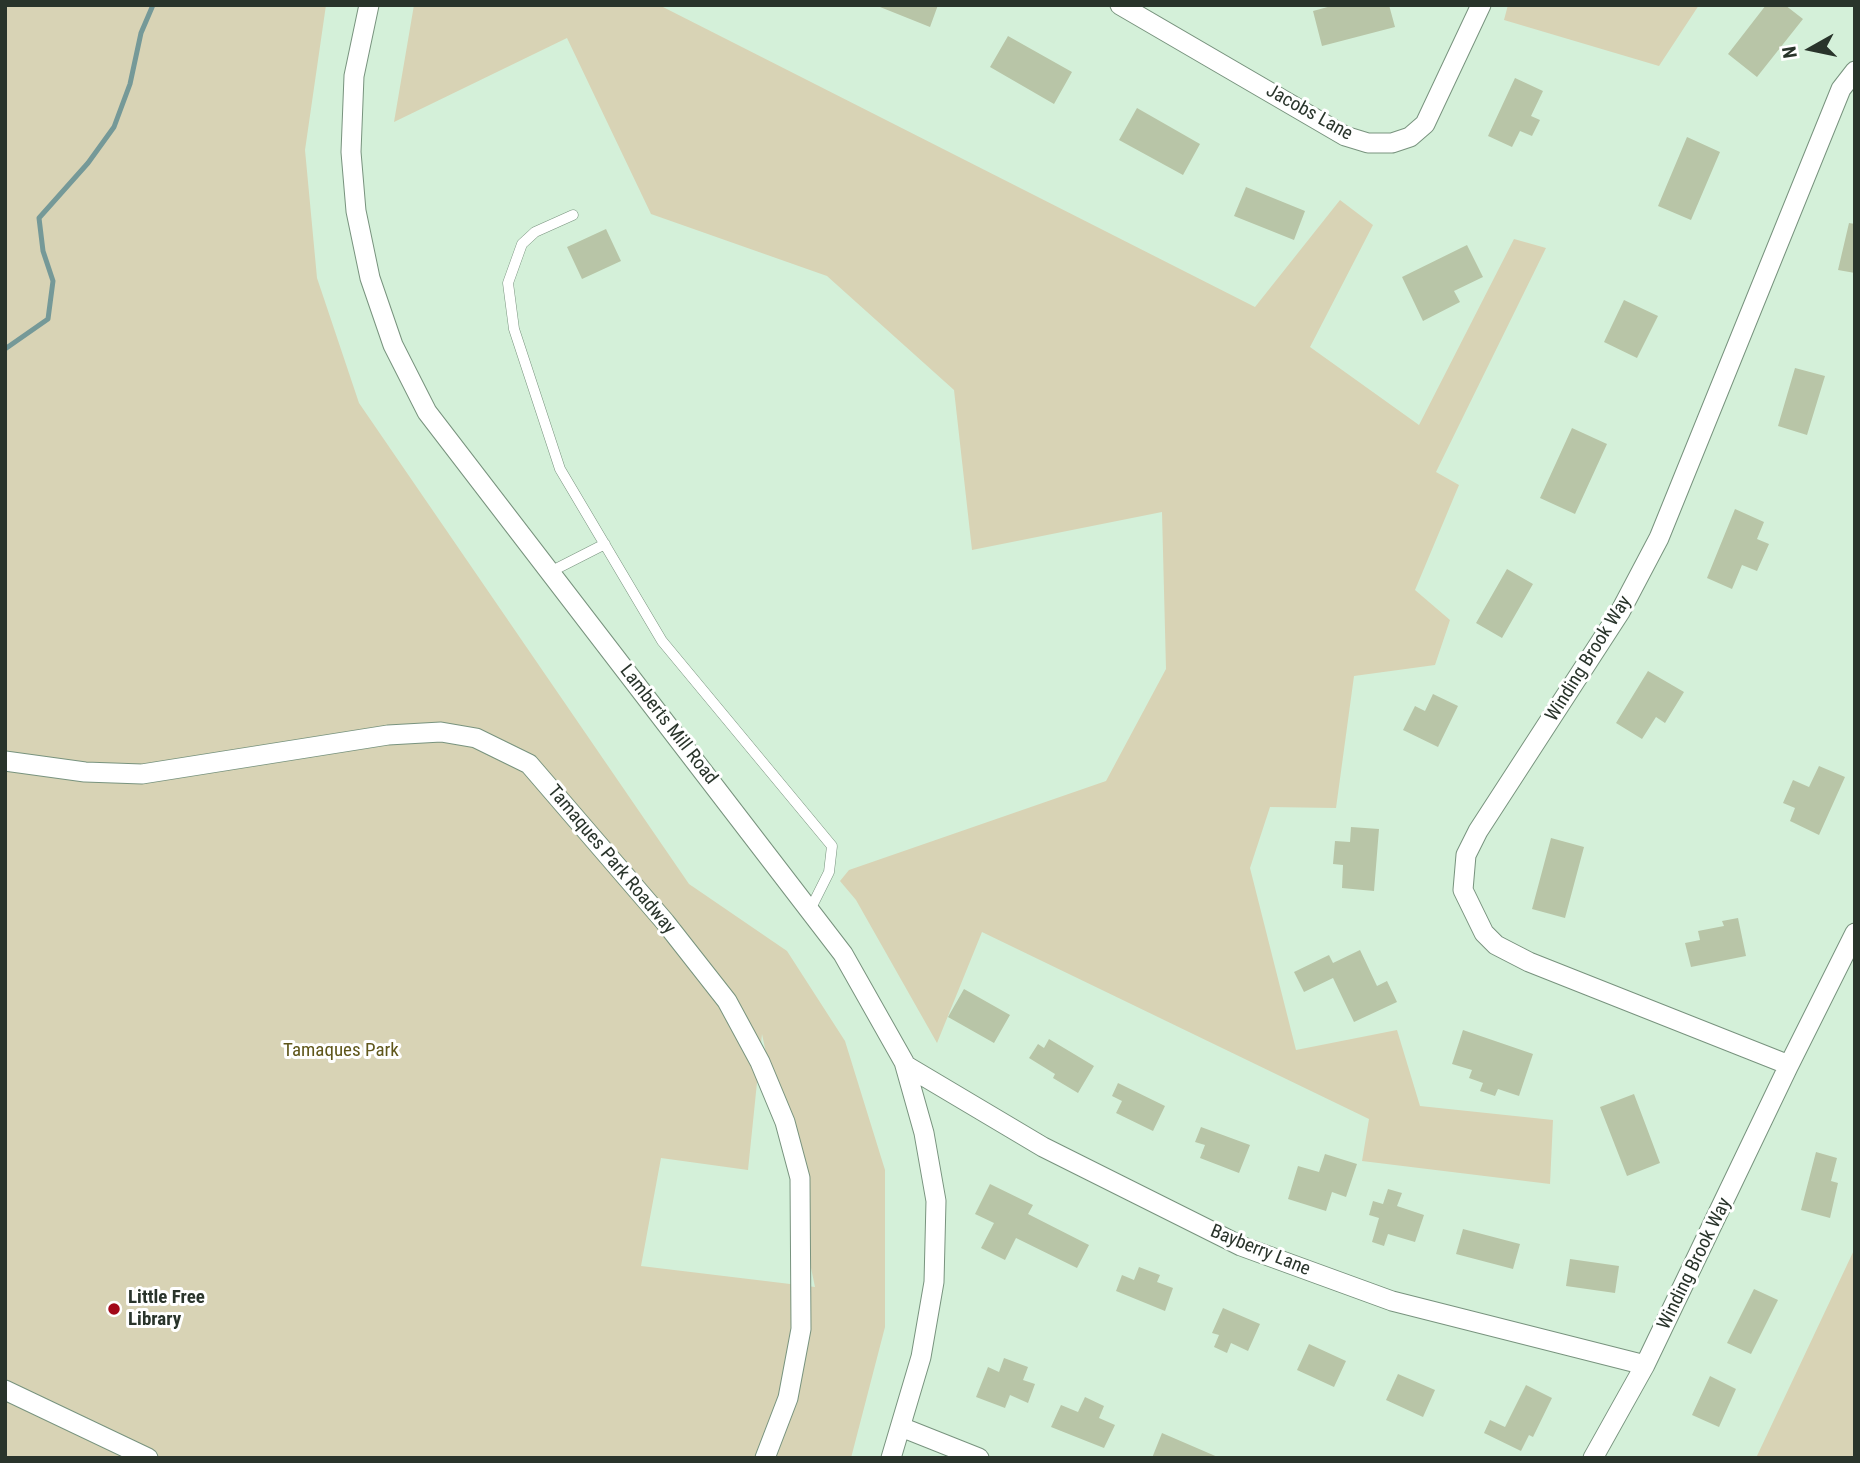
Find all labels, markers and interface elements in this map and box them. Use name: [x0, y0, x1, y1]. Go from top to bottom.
north arrow: [1776, 14, 1846, 84]
text: N: [1777, 45, 1802, 60]
street label: Jacobs Lane: [1262, 80, 1356, 146]
street label: Winding Brook Way: [1541, 592, 1637, 726]
street label: Lamberts Mill Road: [614, 661, 722, 789]
street label: Tamaques Park Roadway: [542, 781, 680, 939]
park label: Tamaques Park: [283, 1040, 399, 1062]
street label: Winding Brook Way: [1653, 1194, 1737, 1334]
street label: Bayberry Lane: [1207, 1221, 1313, 1281]
place label: Little Free Library: [128, 1287, 205, 1331]
marker: Little Free Library: [106, 1301, 122, 1317]

